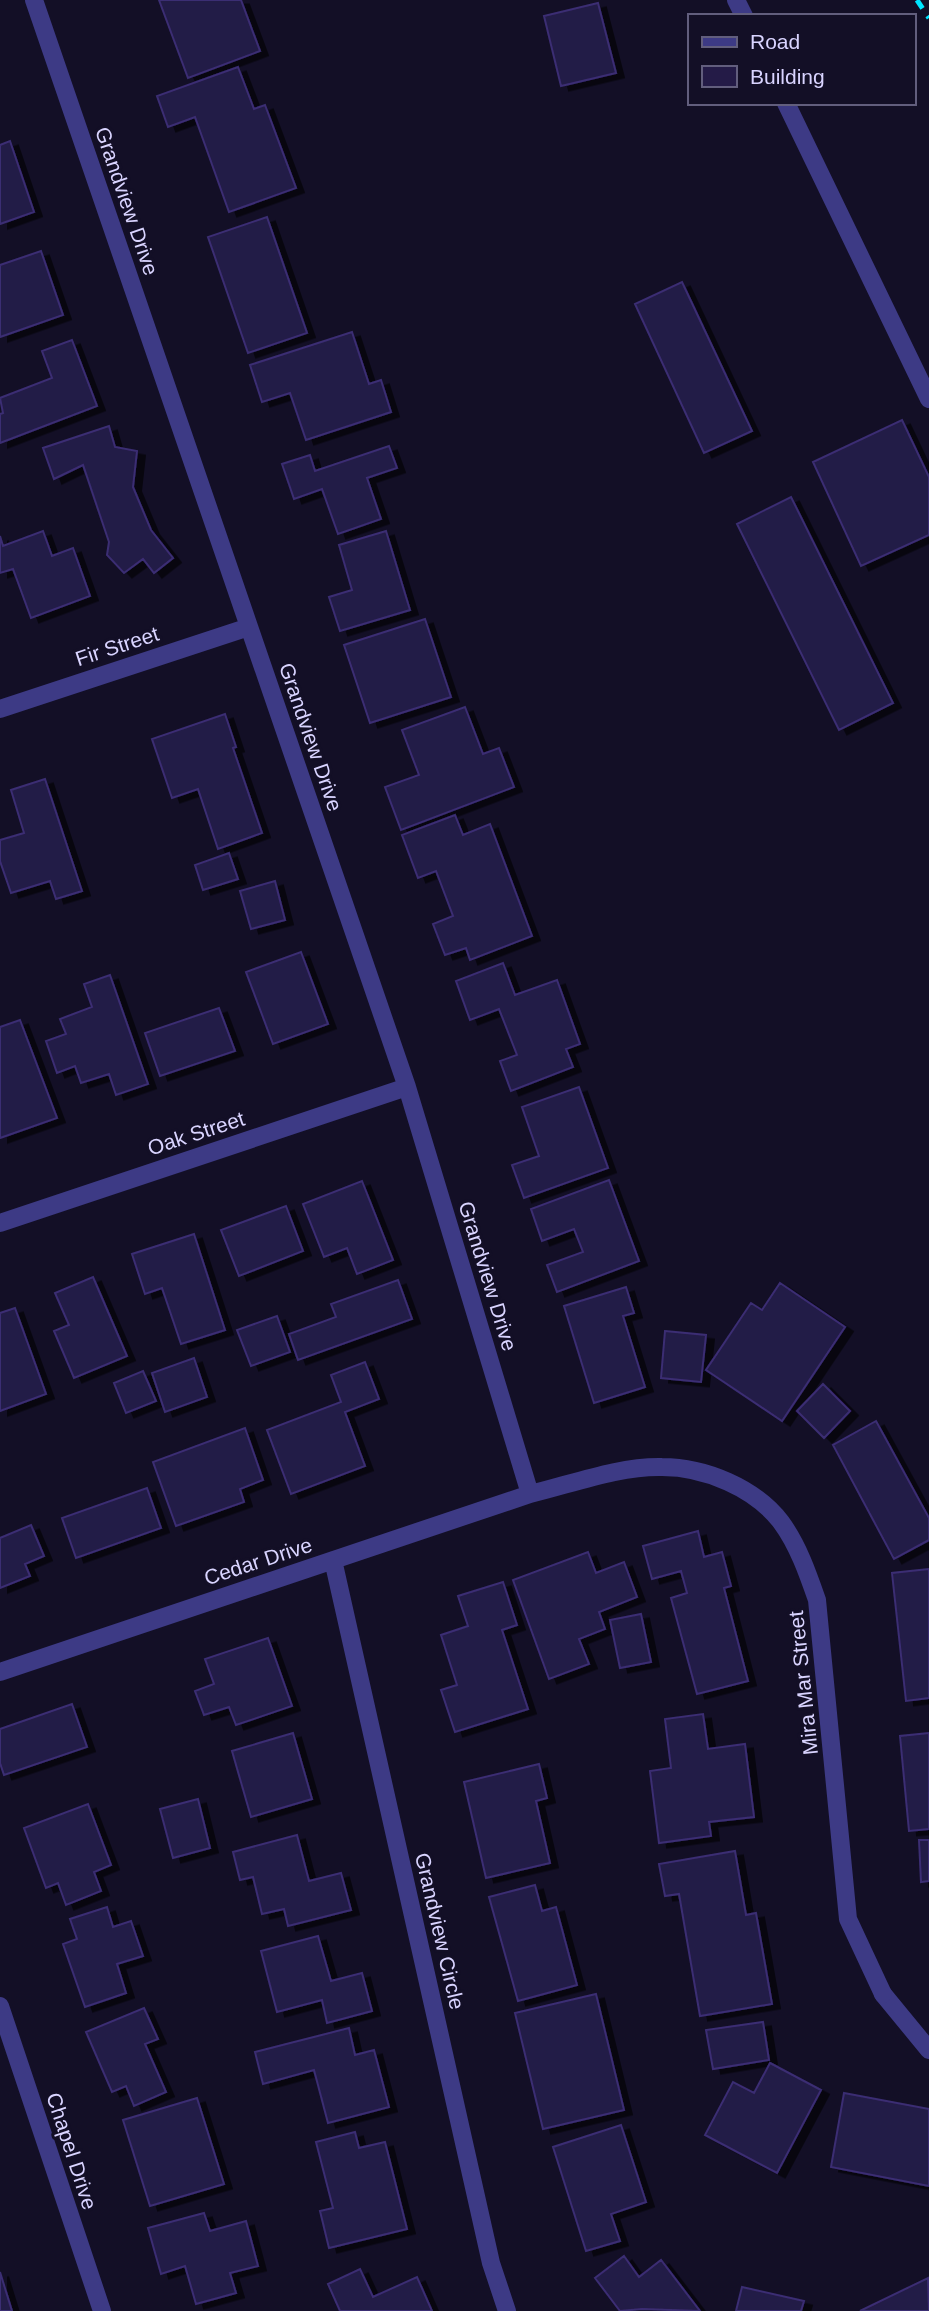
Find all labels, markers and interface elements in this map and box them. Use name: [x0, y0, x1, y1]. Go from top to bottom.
legend: [688, 14, 915, 105]
text: Road: [750, 30, 800, 53]
text: Building: [750, 65, 825, 88]
street label: Grandview Drive: [91, 124, 163, 278]
street label: Fir Street: [72, 622, 162, 670]
street label: Grandview Drive: [275, 660, 347, 814]
street label: Oak Street: [145, 1107, 247, 1159]
street label: Grandview Drive: [454, 1198, 522, 1354]
street label: Cedar Drive: [201, 1533, 315, 1589]
street label: Mira Mar Street: [784, 1610, 822, 1756]
street label: Grandview Circle: [411, 1851, 469, 2011]
street label: Chapel Drive: [42, 2090, 102, 2212]

